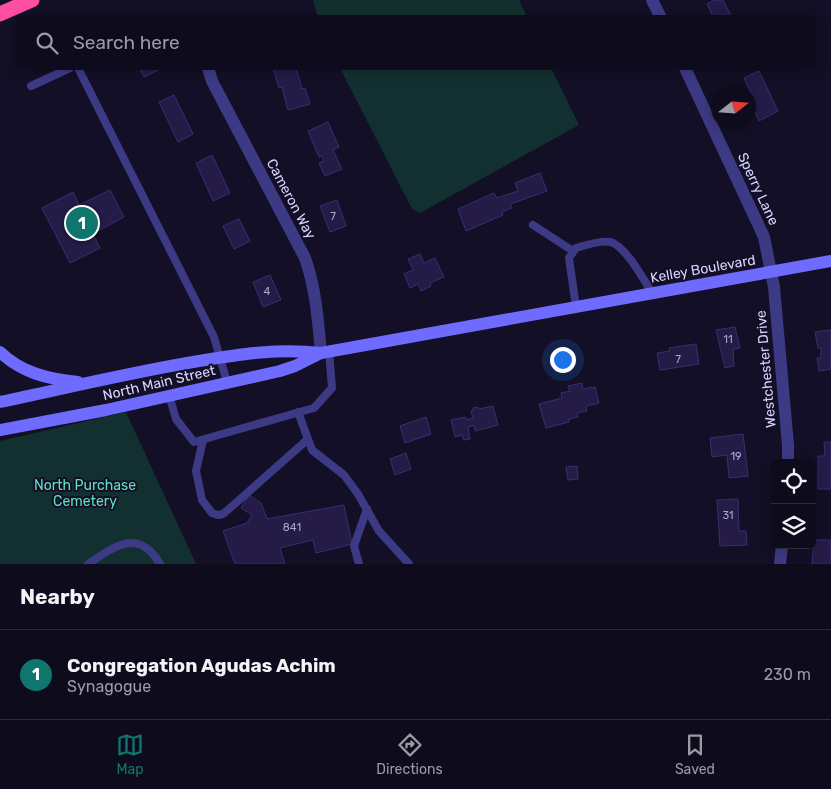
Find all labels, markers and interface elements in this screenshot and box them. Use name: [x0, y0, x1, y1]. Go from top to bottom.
search box: [15, 15, 816, 70]
icon: search: [33, 29, 61, 57]
text: Search here: [73, 31, 180, 54]
north arrow: [711, 85, 756, 130]
street label: Sperry Lane: [734, 150, 782, 228]
street label: Cameron Way: [263, 156, 319, 242]
pin: 1: [66, 204, 98, 242]
house number: 7: [330, 210, 336, 223]
street label: Kelley Boulevard: [649, 251, 757, 287]
house number: 4: [264, 285, 271, 298]
street label: Westchester Drive: [752, 309, 780, 429]
house number: 11: [723, 333, 733, 346]
your location: [550, 347, 576, 373]
house number: 7: [675, 353, 681, 366]
street label: North Main Street: [101, 362, 218, 404]
house number: 19: [730, 450, 742, 463]
map controls: [771, 459, 816, 549]
button: locate: [771, 459, 816, 504]
park label: North Purchase Cemetery: [34, 477, 136, 510]
button: layers: [771, 504, 816, 549]
house number: 31: [722, 509, 734, 522]
house number: 841: [283, 521, 301, 534]
text: Nearby: [20, 584, 95, 609]
text: Congregation Agudas Achim: [67, 654, 336, 677]
text: 1: [32, 665, 40, 684]
text: 230 m: [764, 665, 811, 684]
text: Synagogue: [67, 677, 151, 696]
tab: Map: [116, 731, 144, 778]
tab: Directions: [376, 731, 443, 778]
tab: Saved: [675, 731, 715, 778]

